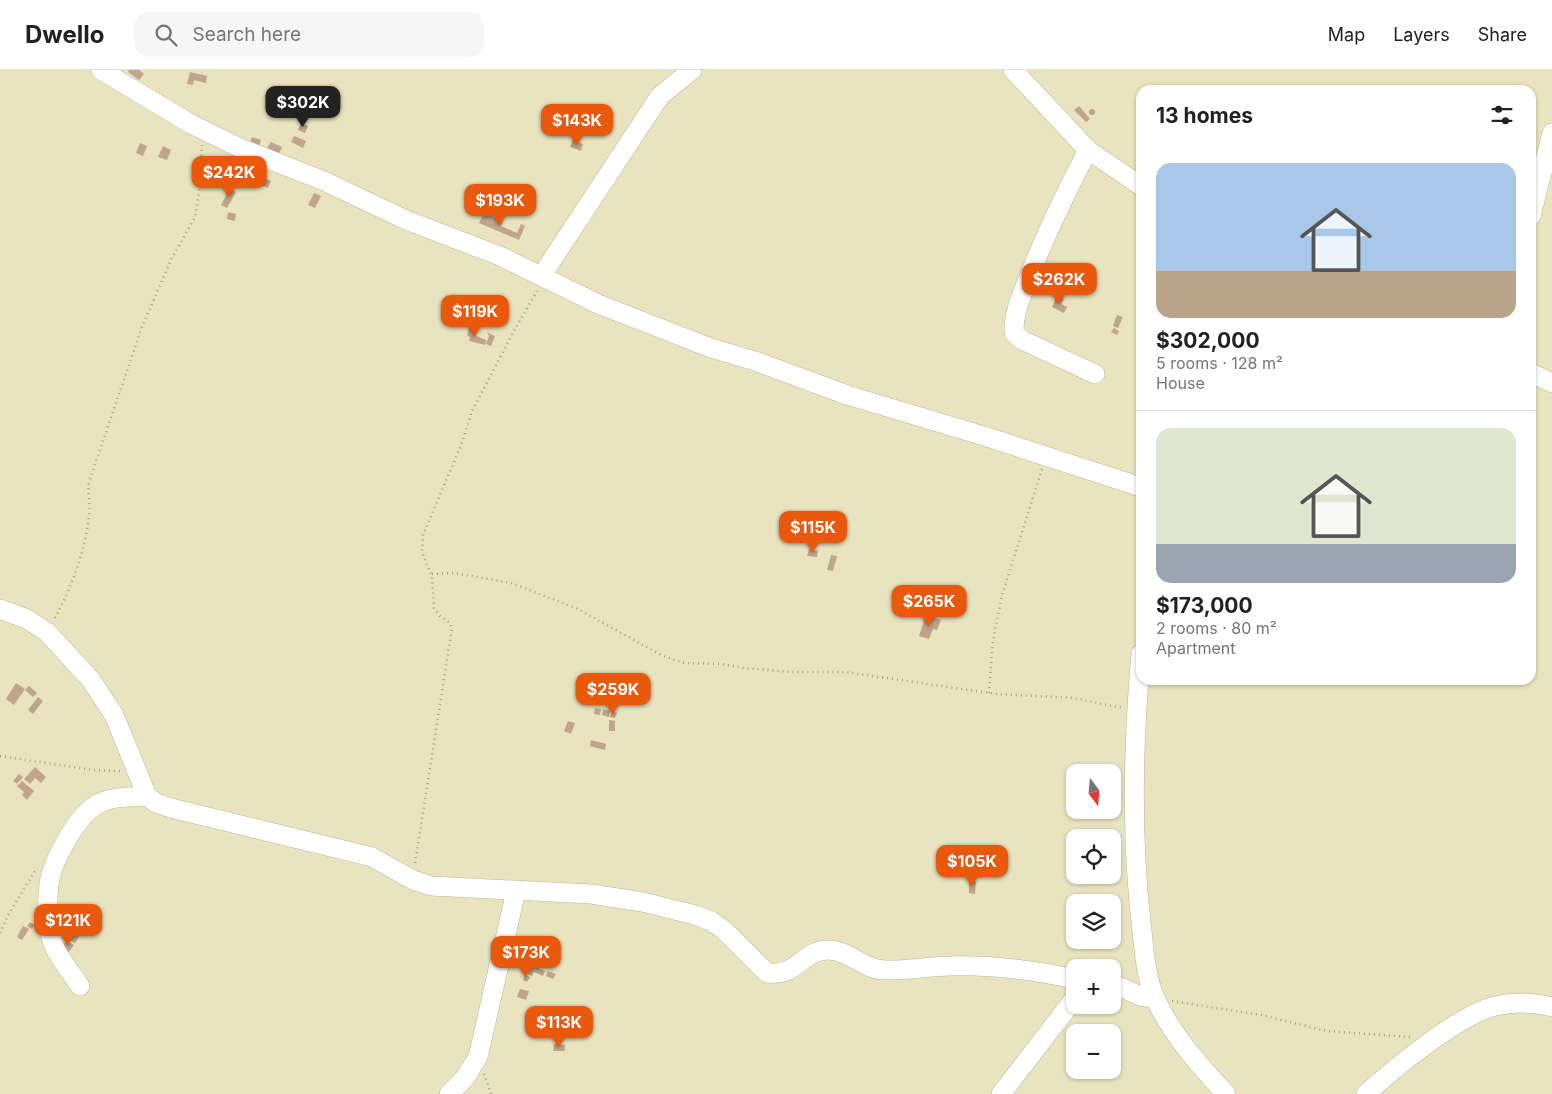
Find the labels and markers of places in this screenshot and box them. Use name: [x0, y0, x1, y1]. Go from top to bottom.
pin: $302K: [268, 85, 338, 128]
pin: $143K: [542, 104, 612, 146]
pin: $242K: [194, 156, 264, 198]
pin: $193K: [465, 184, 535, 226]
pin: $262K: [1024, 262, 1094, 305]
pin: $119K: [440, 294, 510, 337]
pin: $115K: [778, 510, 848, 553]
pin: $265K: [894, 584, 964, 627]
pin: $259K: [578, 672, 648, 715]
pin: $105K: [937, 844, 1007, 887]
pin: $121K: [33, 904, 103, 946]
pin: $173K: [491, 936, 561, 978]
pin: $113K: [524, 1006, 594, 1048]

